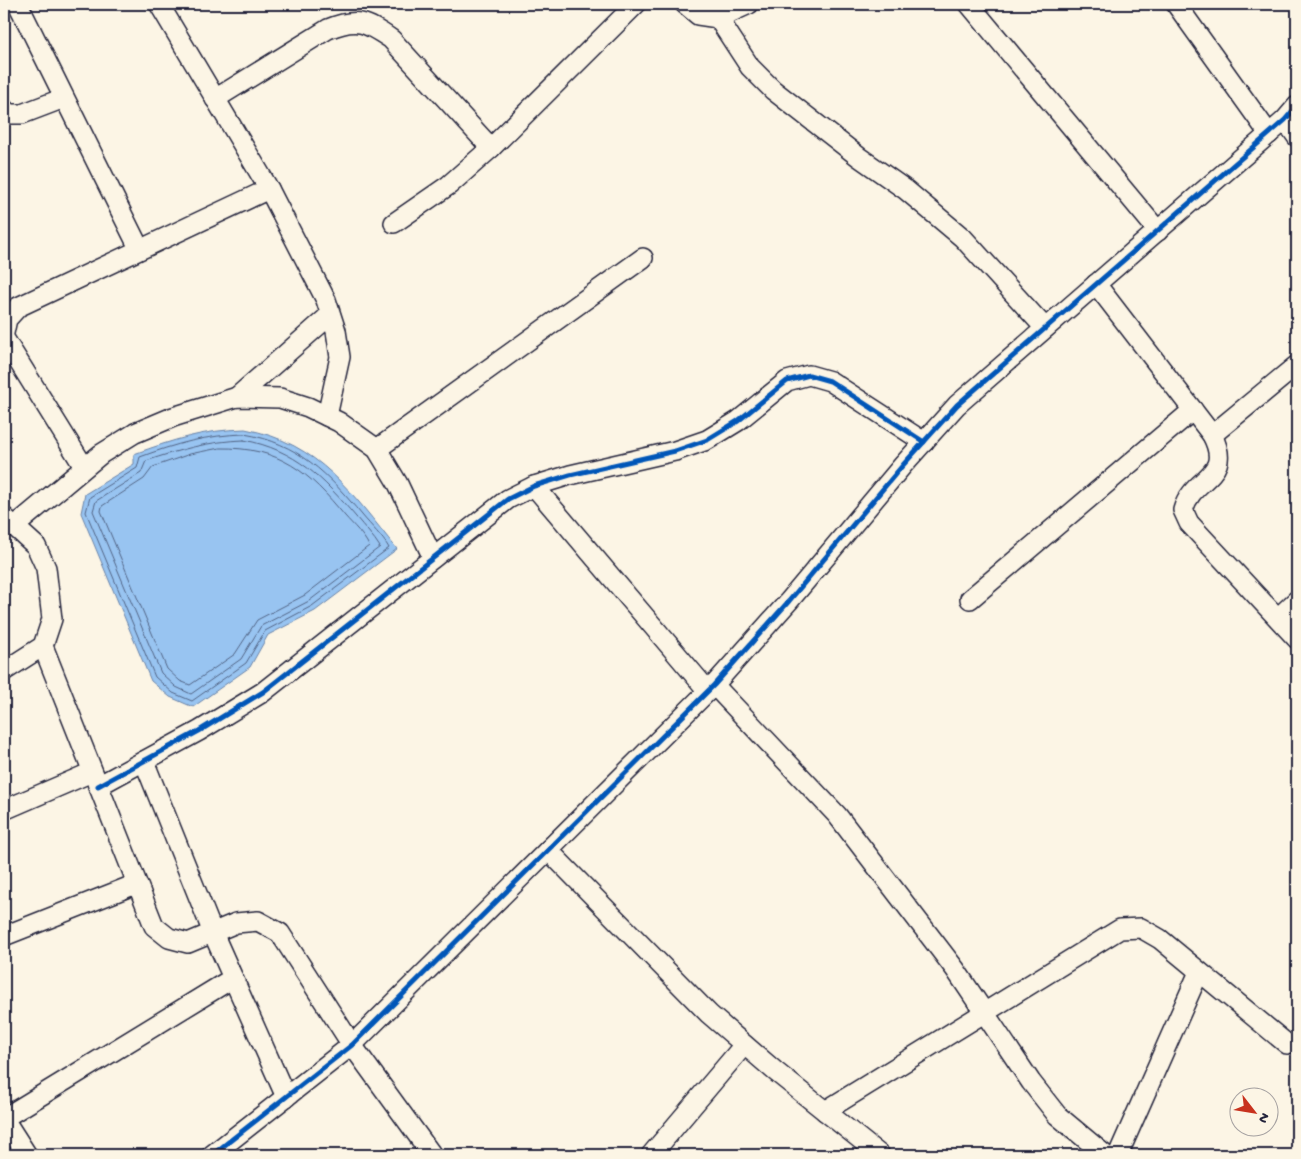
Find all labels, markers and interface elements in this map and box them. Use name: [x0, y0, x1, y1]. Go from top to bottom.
north arrow: [1228, 1086, 1278, 1136]
text: N: [1253, 1109, 1273, 1126]

